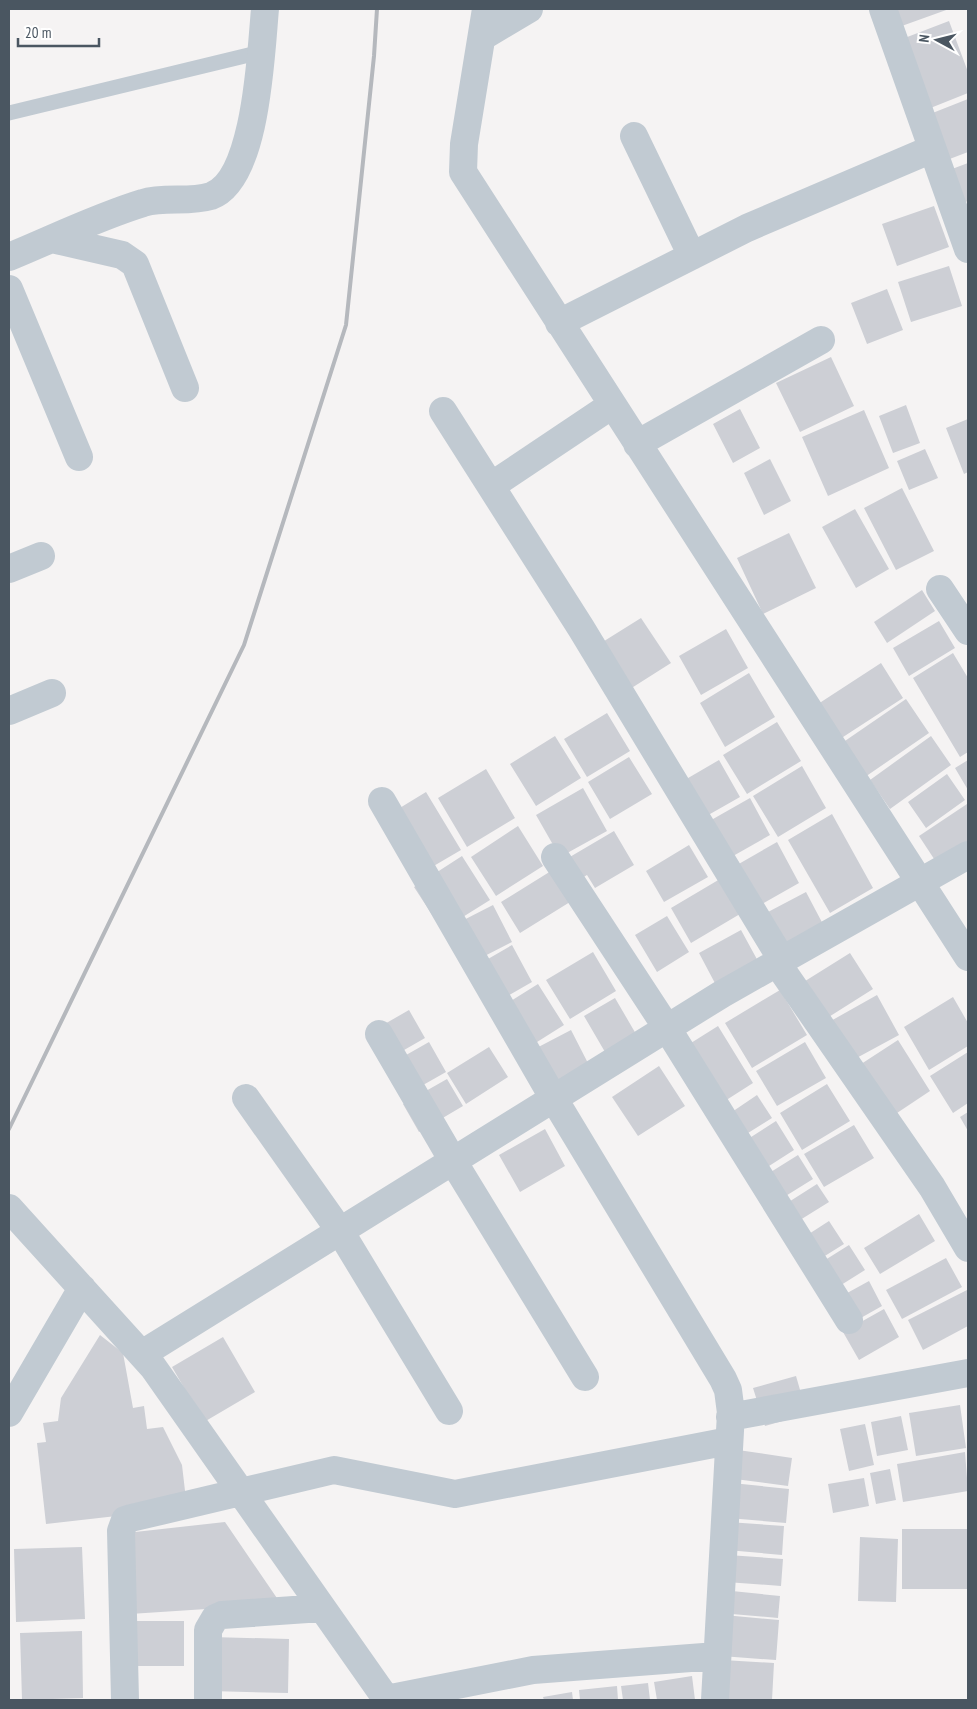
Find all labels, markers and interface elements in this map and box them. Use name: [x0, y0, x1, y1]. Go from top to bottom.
scale bar: [18, 15, 99, 47]
north arrow: [912, 15, 962, 65]
text: 20 m: [25, 23, 51, 42]
text: N: [915, 34, 933, 43]

